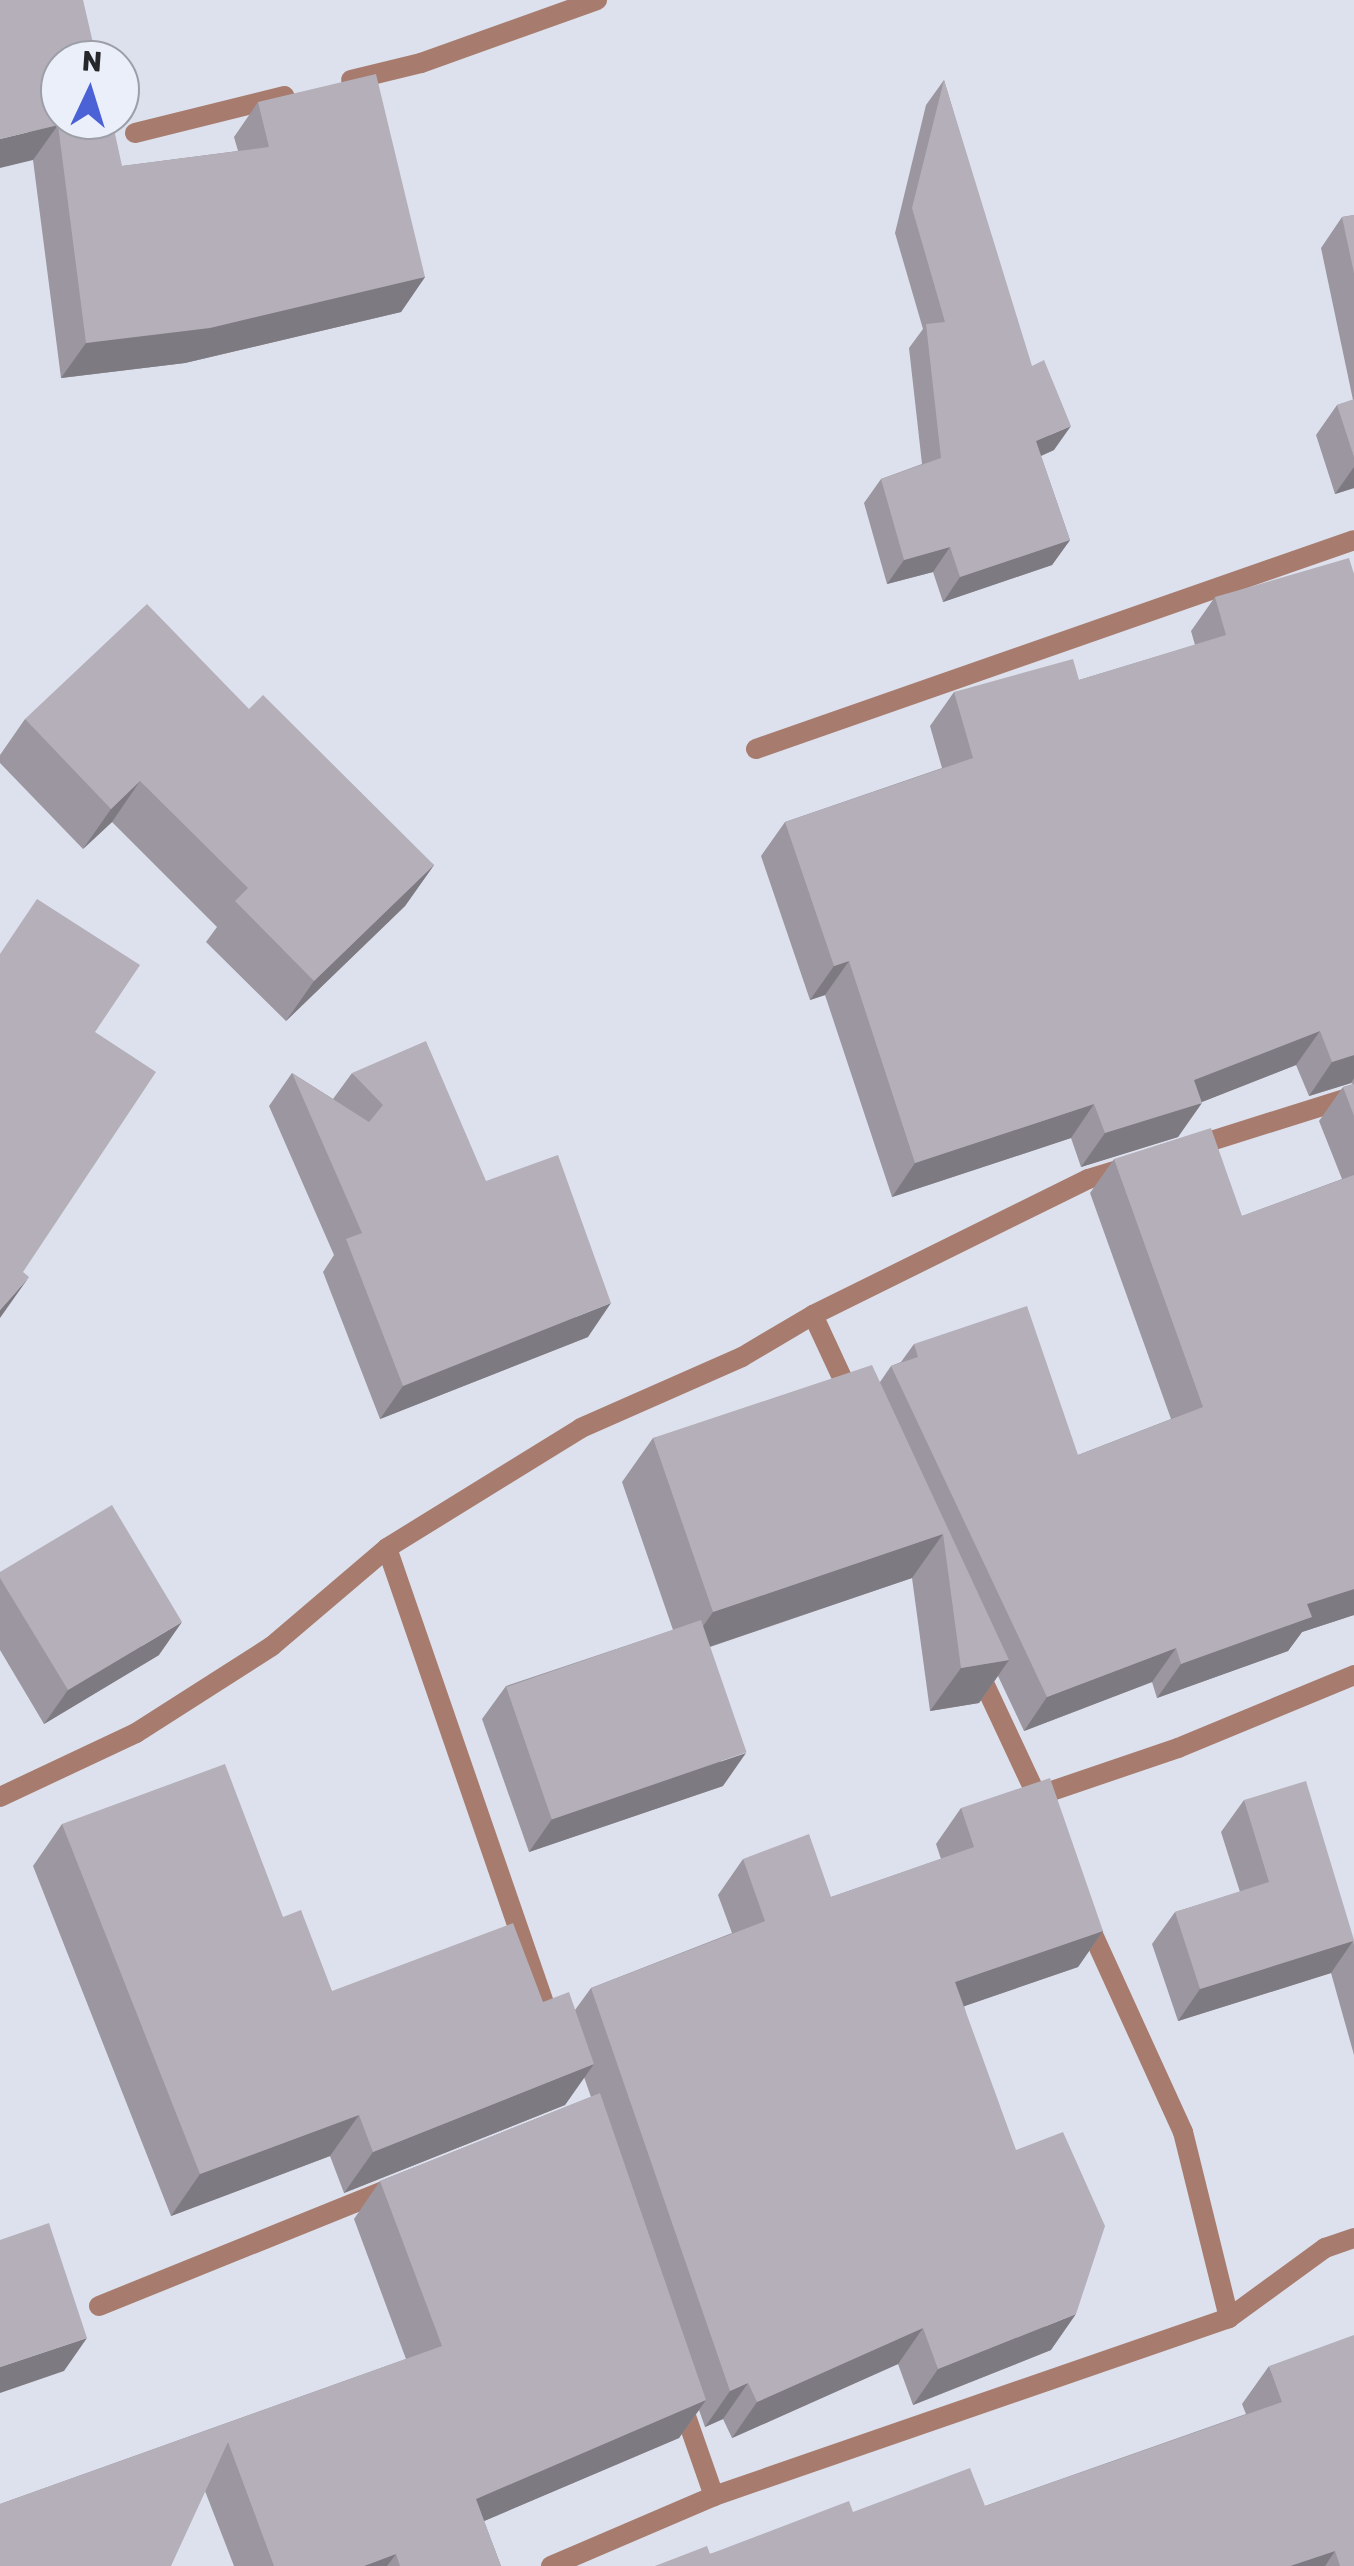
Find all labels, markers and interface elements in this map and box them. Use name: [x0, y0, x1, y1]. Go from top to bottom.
north arrow: [40, 40, 140, 140]
text: N: [81, 44, 103, 79]

